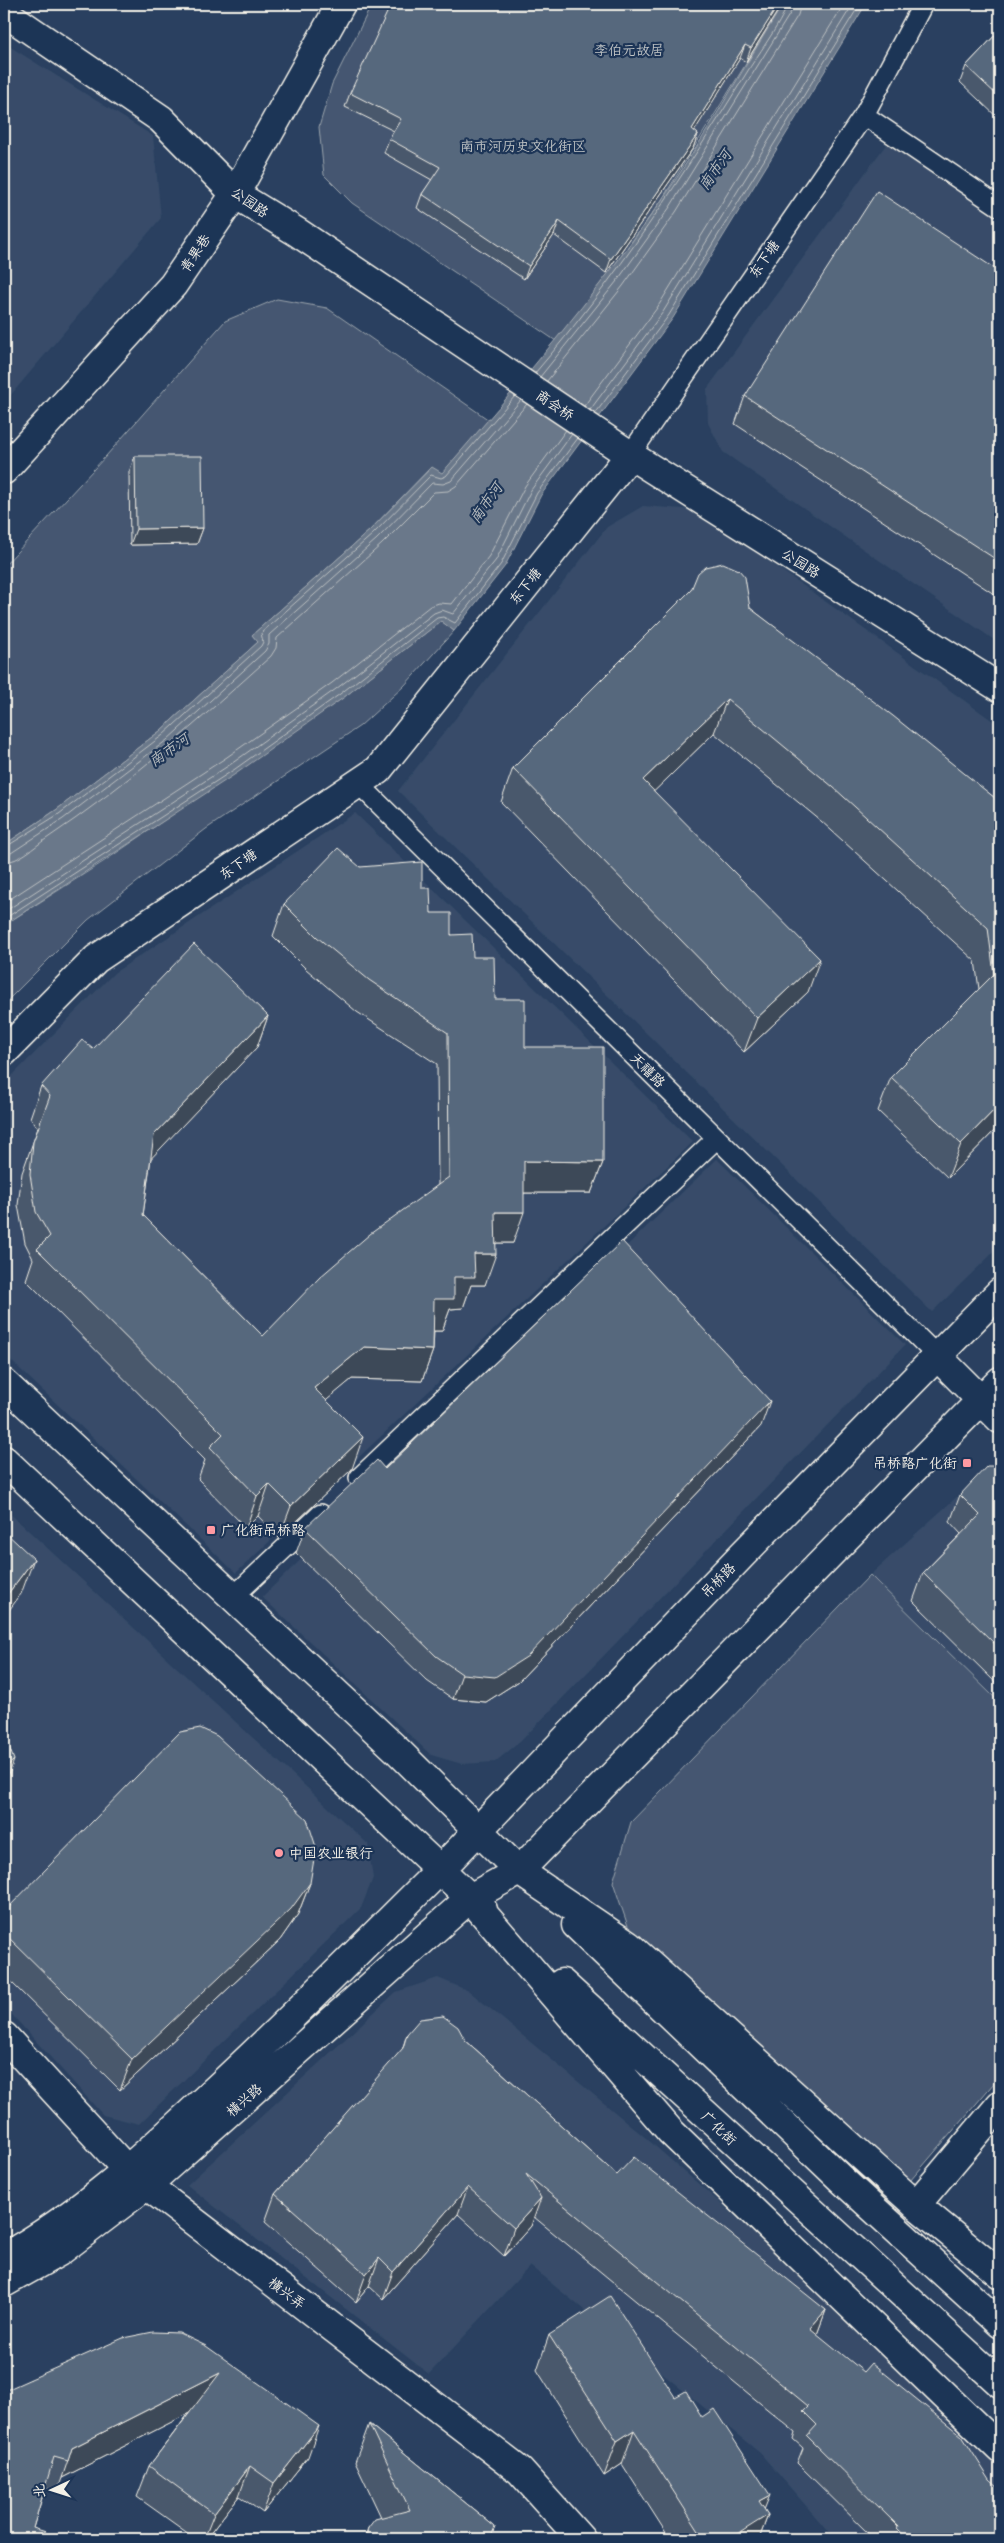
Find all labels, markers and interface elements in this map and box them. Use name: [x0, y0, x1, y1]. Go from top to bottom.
park label: 李伯元故居: [594, 40, 664, 59]
park label: 南市河历史文化街区: [460, 136, 586, 155]
water label: 南市河: [693, 143, 737, 194]
street label: 公园路: [228, 182, 273, 221]
street label: 青果巷: [175, 229, 215, 275]
street label: 东下塘: [744, 236, 783, 281]
street label: 商会桥: [533, 385, 578, 424]
water label: 南市河: [464, 476, 508, 527]
street label: 公园路: [778, 543, 824, 582]
street label: 东下塘: [504, 563, 545, 608]
water label: 南市河: [144, 726, 195, 770]
street label: 东下塘: [215, 844, 260, 883]
street label: 天禧路: [627, 1048, 670, 1091]
place label: 吊桥路广化街: [873, 1453, 957, 1472]
marker: 吊桥路广化街: [961, 1457, 973, 1469]
place label: 广化街吊桥路: [221, 1520, 305, 1539]
marker: 广化街吊桥路: [205, 1524, 217, 1536]
street label: 吊桥路: [696, 1558, 739, 1601]
place label: 中国农业银行: [289, 1843, 373, 1862]
marker: 中国农业银行: [273, 1847, 285, 1859]
street label: 横兴路: [222, 2079, 266, 2121]
street label: 广化街: [698, 2106, 741, 2149]
street label: 横兴弄: [265, 2272, 310, 2313]
north arrow: [28, 2466, 78, 2516]
text: 北: [29, 2483, 48, 2499]

